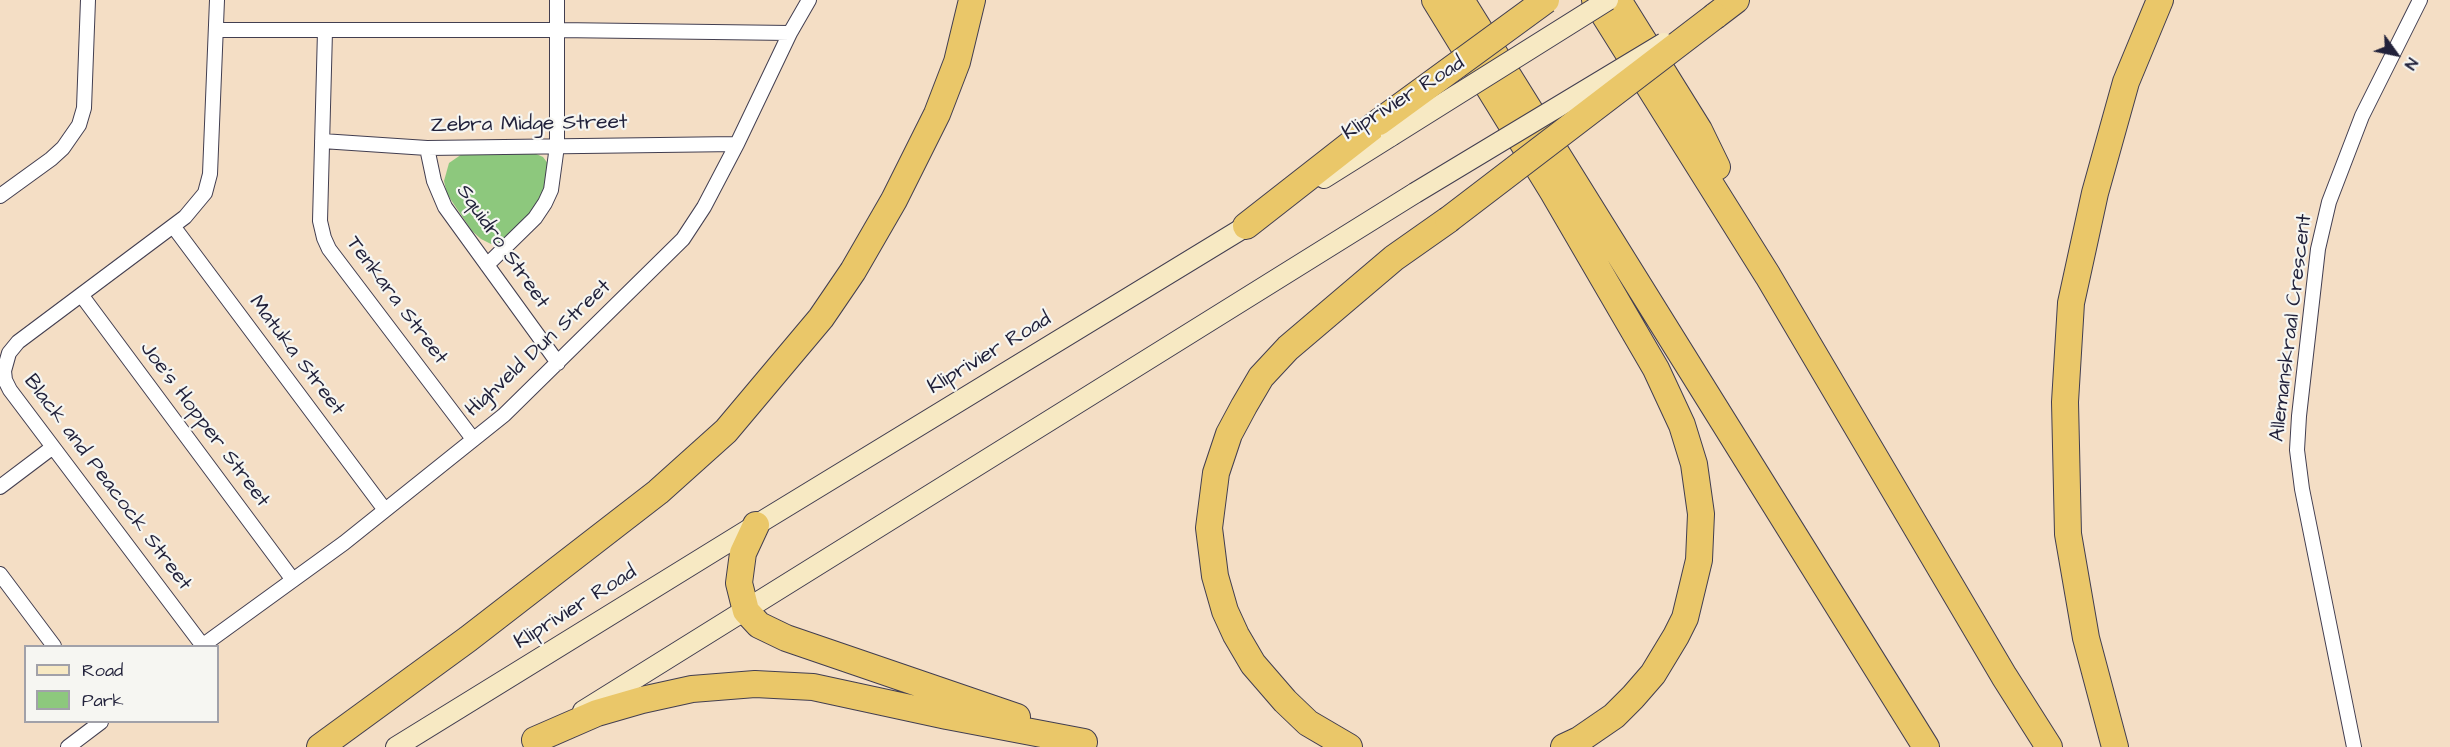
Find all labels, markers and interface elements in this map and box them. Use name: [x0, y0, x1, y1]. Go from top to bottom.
north arrow: [2366, 24, 2426, 84]
street label: Kliprivier Road: [1338, 51, 1470, 147]
text: N: [2399, 54, 2423, 74]
street label: Zebra Midge Street: [430, 111, 628, 139]
street label: Squidro Street: [450, 180, 554, 314]
street label: Allemanskraal Crescent: [2266, 213, 2318, 443]
street label: Tenkara Street: [340, 232, 452, 370]
street label: Highveld Dun Street: [461, 275, 617, 423]
street label: Matuka Street: [243, 291, 349, 421]
street label: Kliprivier Road: [924, 307, 1056, 401]
street label: Joe's Hopper Street: [134, 337, 274, 513]
street label: Black and Peacock Street: [18, 370, 196, 596]
street label: Kliprivier Road: [510, 560, 642, 656]
legend: [24, 645, 219, 723]
text: Road: [82, 658, 123, 683]
text: Park: [82, 688, 124, 713]

